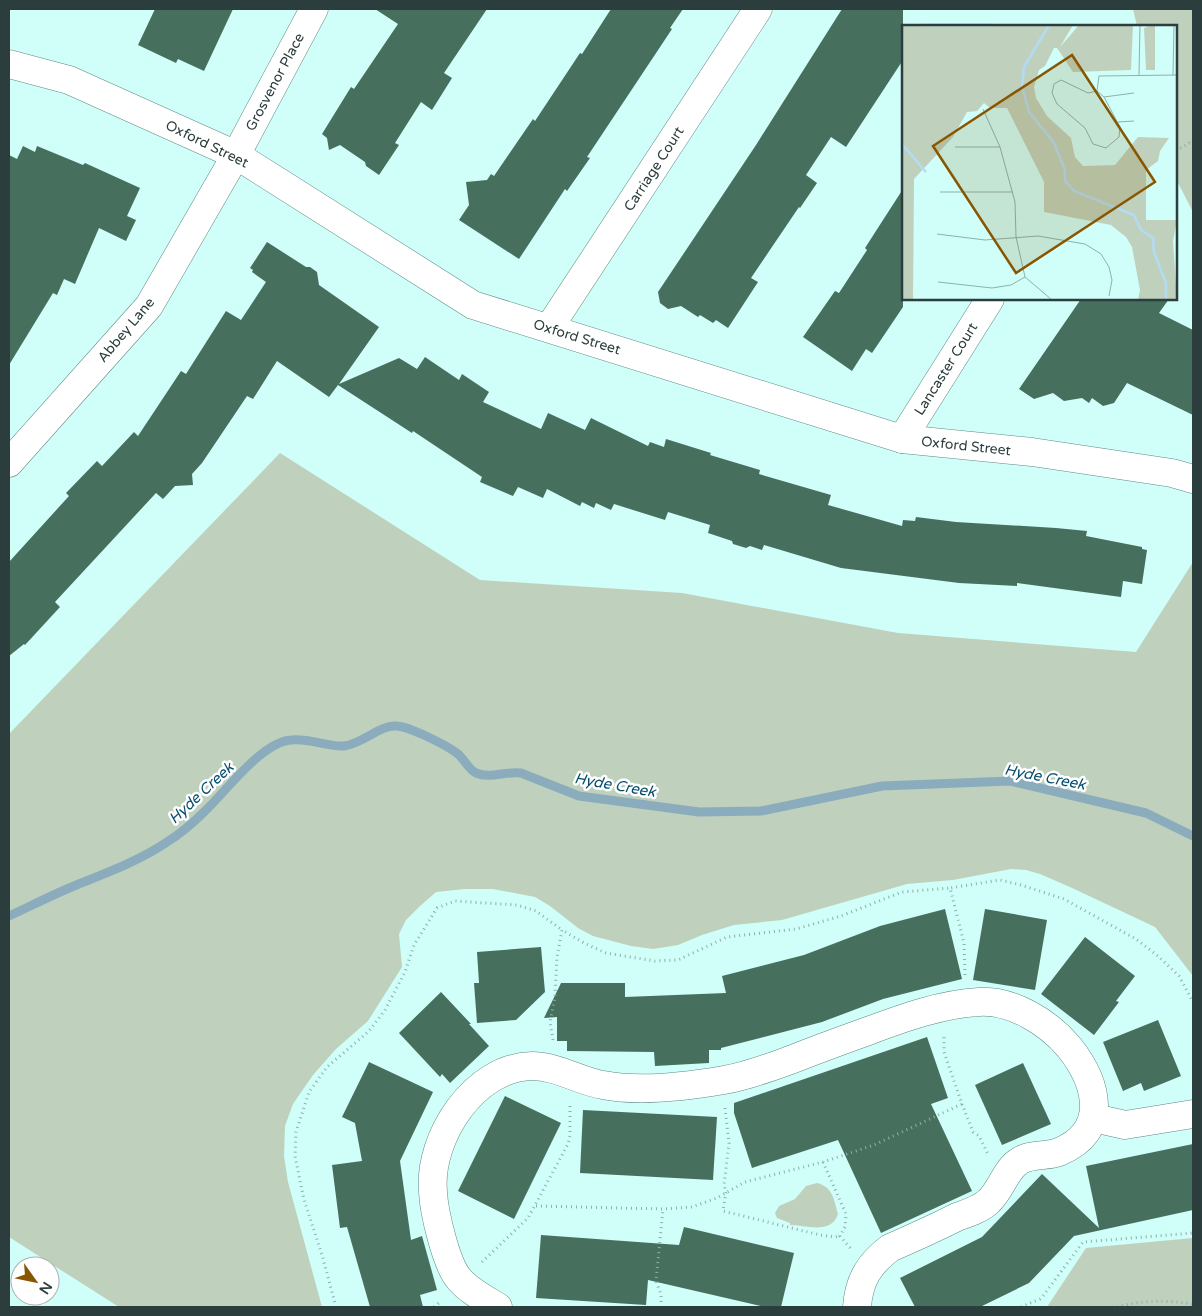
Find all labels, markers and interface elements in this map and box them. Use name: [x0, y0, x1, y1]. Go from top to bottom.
inset map: [902, 25, 1177, 300]
street label: Grosvenor Place: [242, 30, 308, 134]
street label: Oxford Street: [163, 117, 252, 172]
street label: Carriage Court: [620, 123, 688, 214]
street label: Abbey Lane: [94, 294, 158, 366]
street label: Oxford Street: [531, 316, 623, 358]
street label: Lancaster Court: [911, 319, 982, 418]
street label: Oxford Street: [920, 433, 1012, 459]
water label: Hyde Creek: [165, 757, 238, 828]
water label: Hyde Creek: [1003, 760, 1089, 794]
water label: Hyde Creek: [573, 769, 659, 801]
north arrow: [10, 1256, 60, 1306]
text: N: [35, 1278, 56, 1297]

